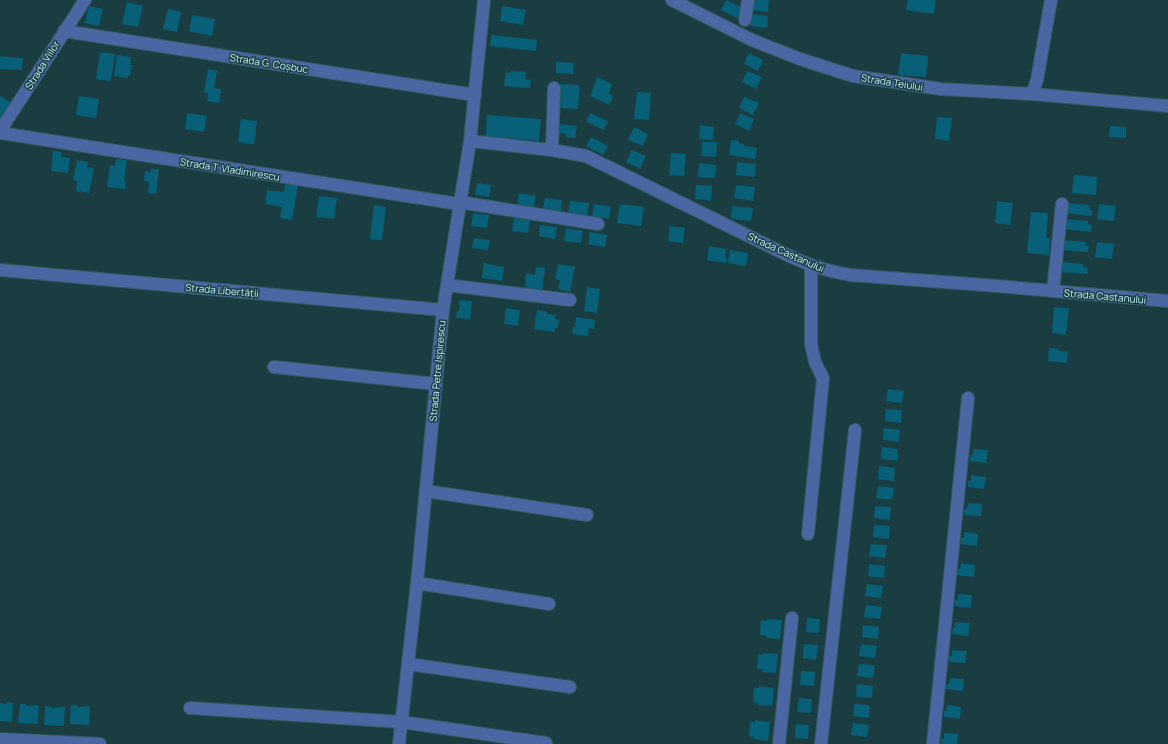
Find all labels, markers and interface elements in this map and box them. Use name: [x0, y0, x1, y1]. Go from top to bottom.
street label: Strada Viilor: [21, 38, 63, 92]
street label: Strada G. Coșbuc: [229, 50, 310, 76]
street label: Strada Teiului: [860, 70, 924, 94]
street label: Strada T. Vladimirescu: [179, 154, 281, 184]
street label: Strada Castanului: [745, 229, 827, 275]
street label: Strada Libertății: [185, 280, 259, 300]
street label: Strada Castanului: [1063, 285, 1147, 307]
street label: Strada Petre Ispirescu: [426, 320, 448, 422]

